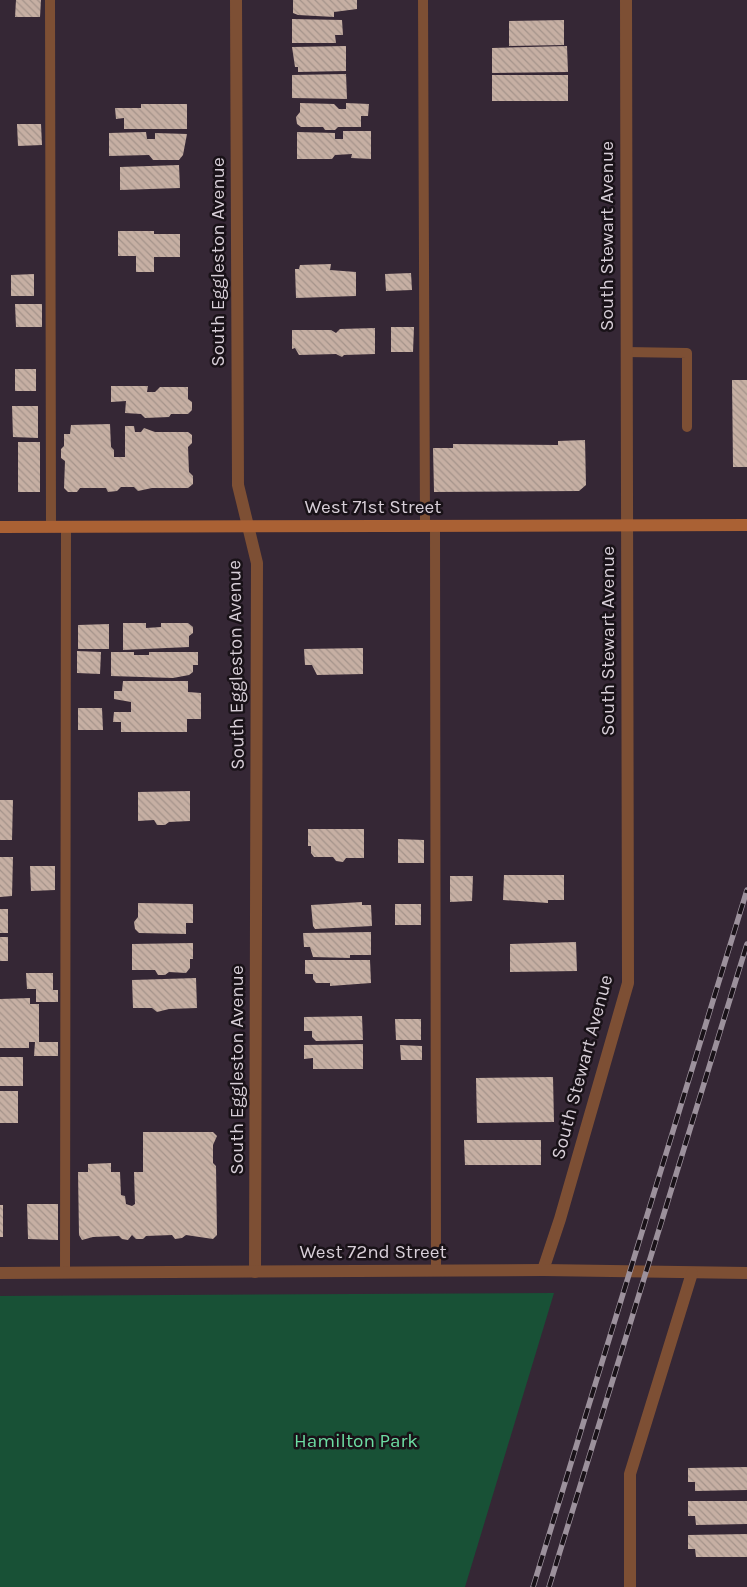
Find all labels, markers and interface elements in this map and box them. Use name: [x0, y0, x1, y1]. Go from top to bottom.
street label: South Stewart Avenue: [596, 141, 618, 331]
street label: South Eggleston Avenue: [207, 157, 229, 367]
street label: West 71st Street: [305, 496, 441, 518]
street label: South Stewart Avenue: [597, 546, 619, 736]
street label: South Eggleston Avenue: [223, 560, 249, 770]
street label: South Eggleston Avenue: [226, 965, 248, 1175]
street label: South Stewart Avenue: [547, 972, 617, 1162]
street label: West 72nd Street: [299, 1241, 447, 1263]
park label: Hamilton Park: [294, 1430, 418, 1452]

